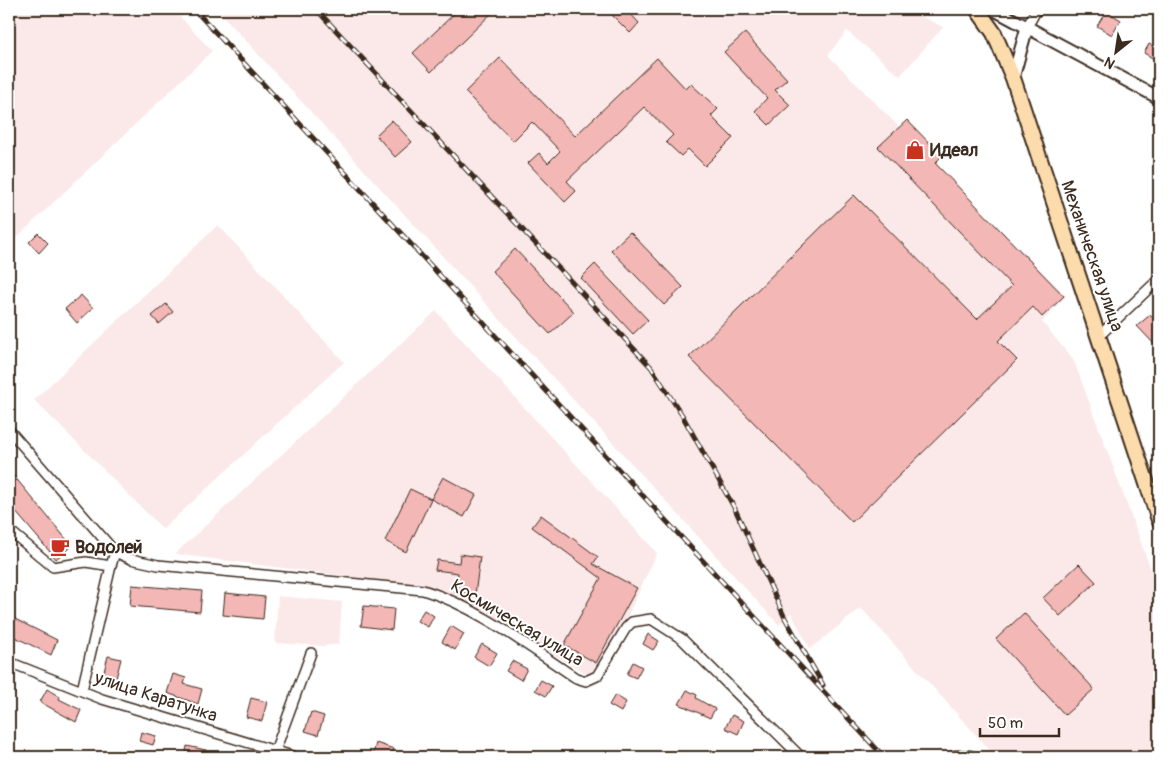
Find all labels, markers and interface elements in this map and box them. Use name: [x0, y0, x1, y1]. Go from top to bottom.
north arrow: [1090, 28, 1140, 78]
text: N: [1101, 53, 1118, 73]
shop icon: Идеал: [904, 139, 926, 161]
place label: Идеал: [930, 139, 978, 162]
street label: Механическая улица: [1055, 177, 1129, 335]
cafe icon: Водолей: [49, 536, 71, 558]
place label: Водолей: [75, 536, 142, 559]
street label: Космическая улица: [446, 574, 588, 672]
street label: улица Каратунка: [91, 666, 220, 728]
scale bar: [980, 706, 1059, 738]
text: 50 m: [988, 714, 1023, 733]

